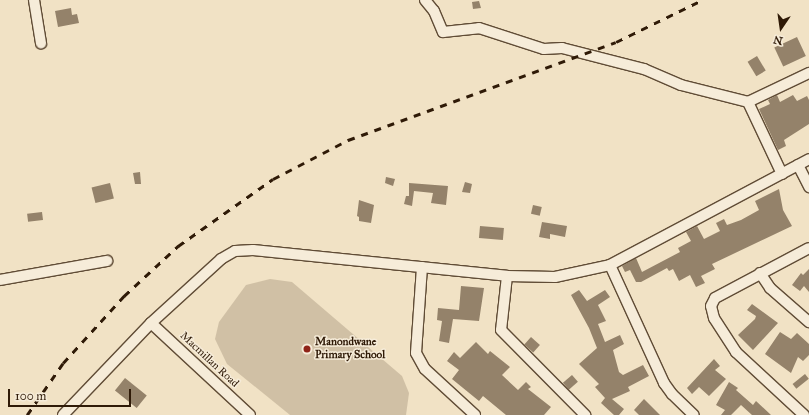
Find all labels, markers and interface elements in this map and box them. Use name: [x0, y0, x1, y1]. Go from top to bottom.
north arrow: [761, 8, 801, 48]
text: N: [772, 33, 784, 48]
street label: Macmillan Road: [177, 330, 241, 390]
place label: Manondwane Primary School: [315, 336, 385, 362]
marker: Manondwane Primary School: [302, 344, 312, 354]
scale bar: [10, 381, 133, 407]
text: 100 m: [15, 389, 46, 403]

